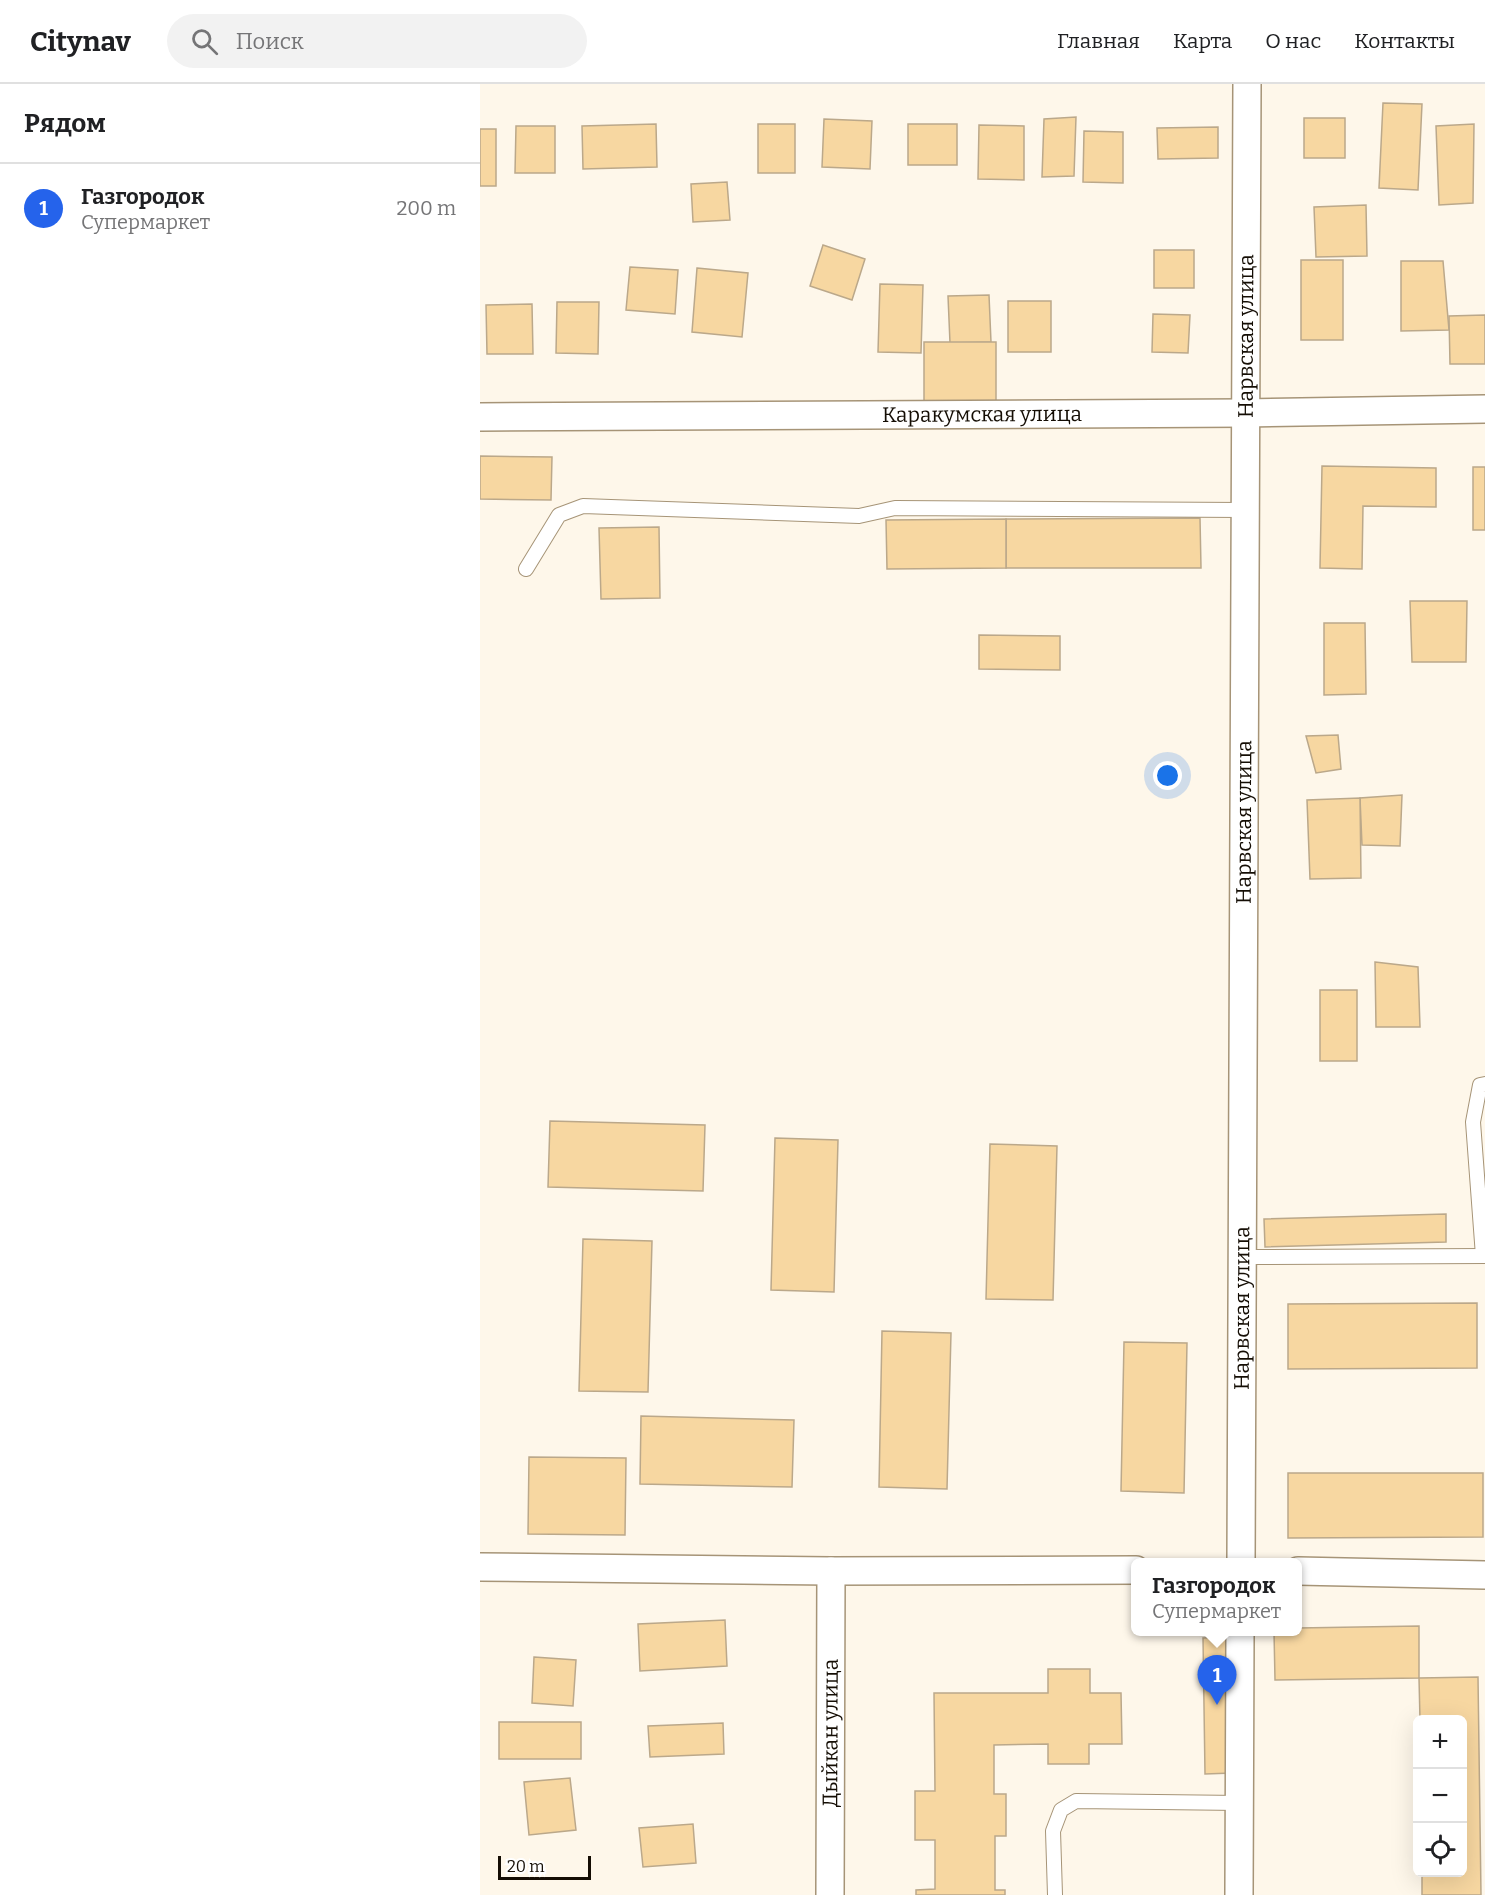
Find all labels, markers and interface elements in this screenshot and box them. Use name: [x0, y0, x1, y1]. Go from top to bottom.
search box: [167, 14, 587, 68]
text: Citynav: [30, 25, 131, 58]
icon: search: [188, 25, 221, 58]
text: Поиск: [236, 28, 304, 55]
text: Главная: [1057, 28, 1140, 54]
text: Карта: [1173, 28, 1232, 54]
text: О нас: [1265, 28, 1321, 54]
text: Контакты: [1354, 28, 1455, 54]
text: Рядом: [24, 108, 106, 139]
text: Газгородок: [81, 183, 204, 210]
text: 1: [39, 196, 48, 220]
text: 200 m: [396, 196, 456, 220]
text: Супермаркет: [81, 210, 210, 234]
street label: Нарвская улица: [1233, 254, 1259, 418]
street label: Каракумская улица: [882, 401, 1083, 428]
street label: Нарвская улица: [1231, 740, 1257, 904]
your location: [1153, 761, 1182, 790]
street label: Нарвская улица: [1229, 1226, 1255, 1390]
popup: [1131, 1558, 1302, 1636]
text: Газгородок: [1152, 1572, 1275, 1599]
text: Супермаркет: [1152, 1599, 1281, 1623]
pin: 1: [1198, 1656, 1236, 1705]
street label: Дыйкан улица: [817, 1658, 844, 1807]
map controls: [1413, 1715, 1467, 1877]
button: +: [1413, 1715, 1467, 1769]
button: −: [1413, 1769, 1467, 1823]
button: locate: [1413, 1823, 1467, 1877]
scale bar: [498, 1853, 591, 1880]
text: 20 m: [507, 1857, 544, 1876]

